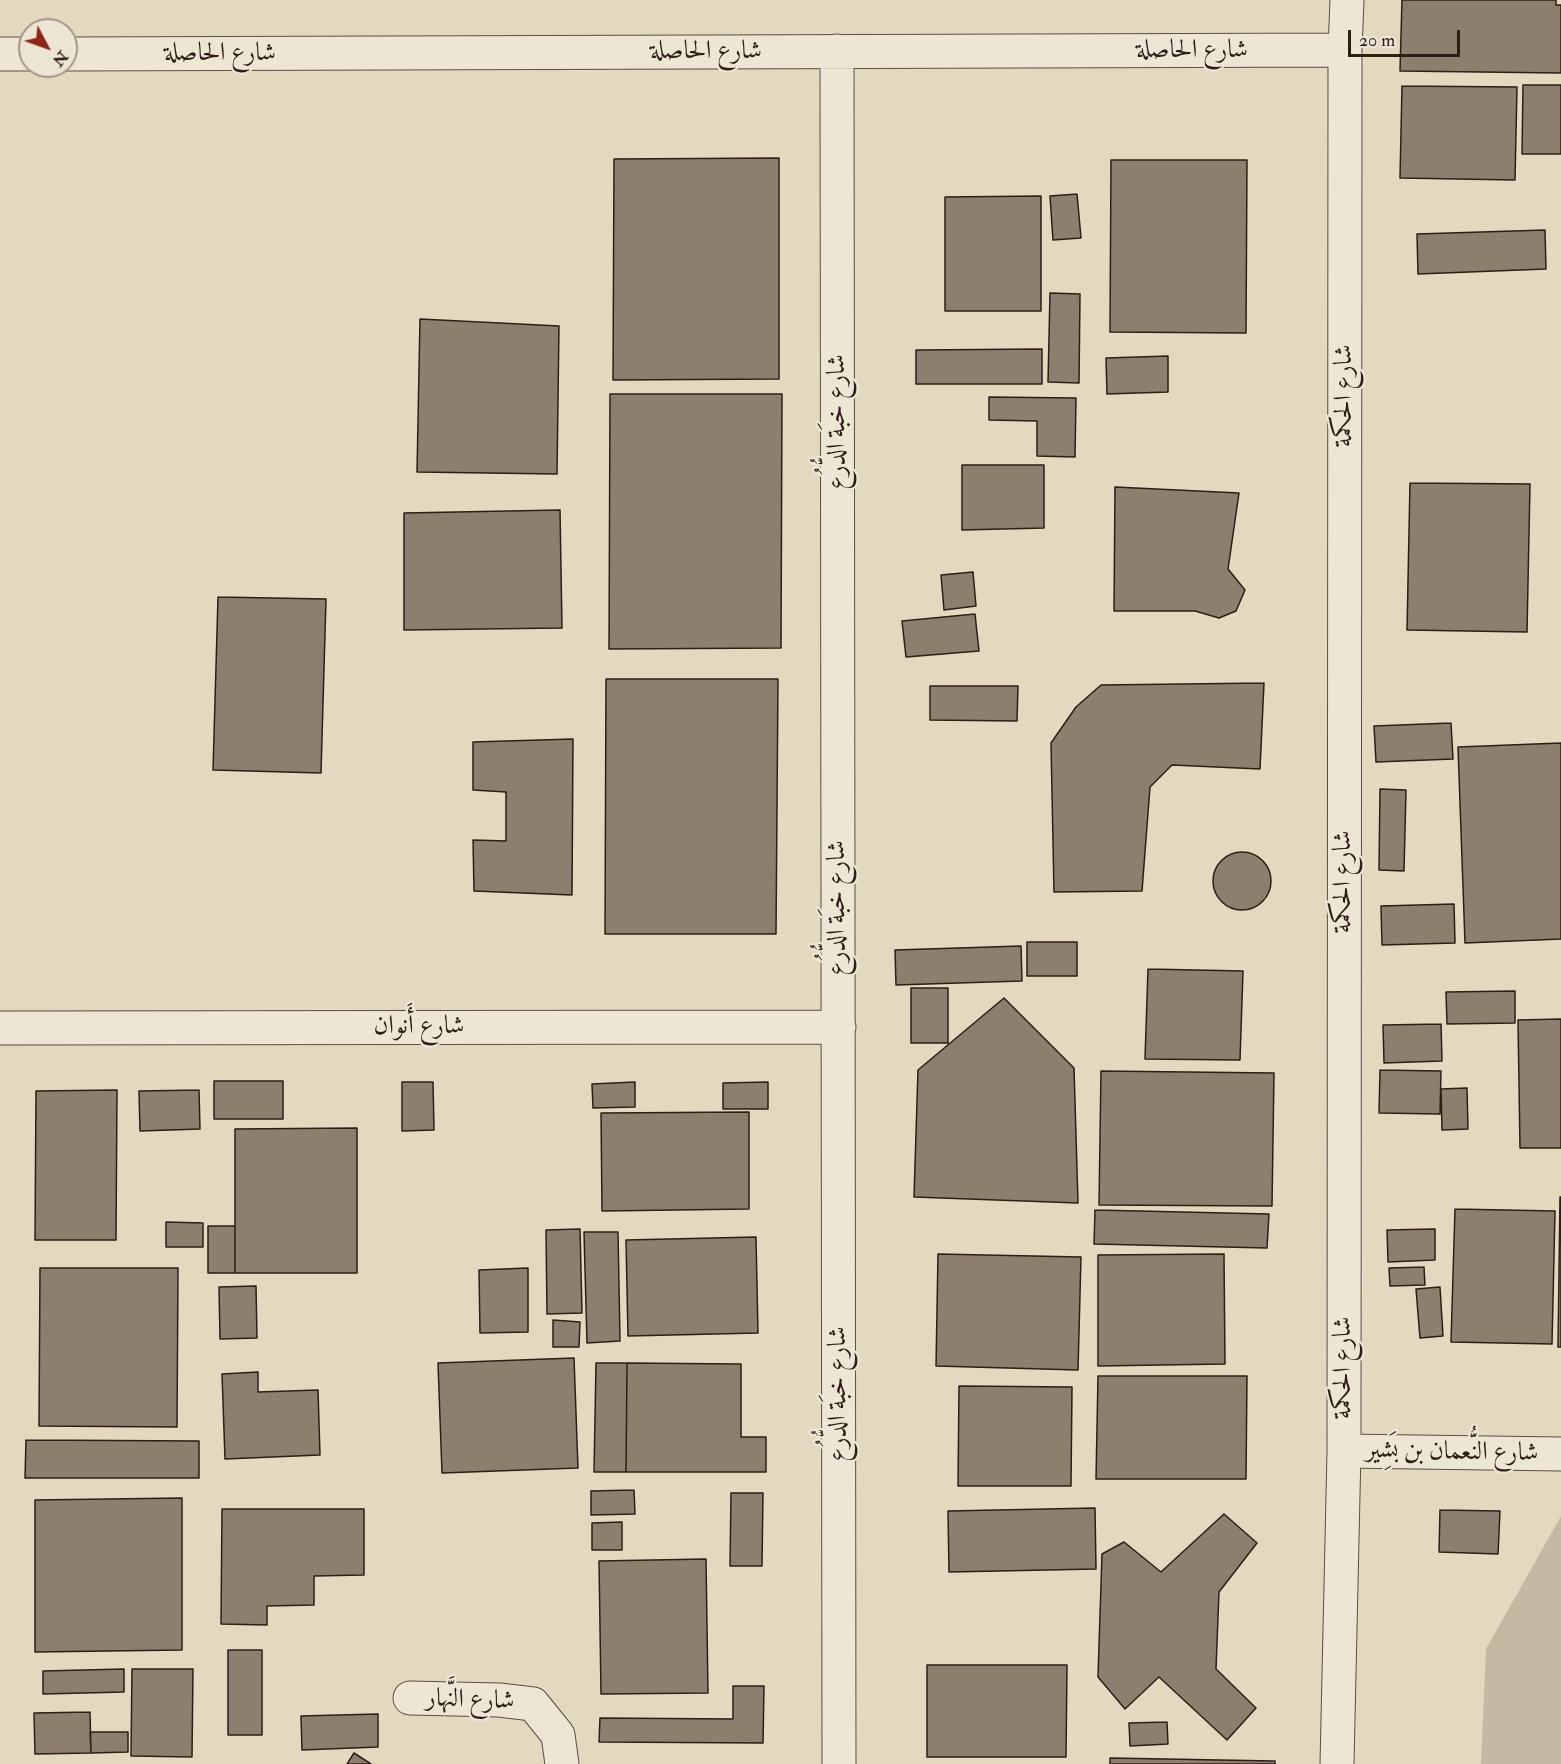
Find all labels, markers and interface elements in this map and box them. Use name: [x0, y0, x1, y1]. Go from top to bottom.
north arrow: [18, 18, 78, 78]
scale bar: [1351, 18, 1464, 56]
text: 20 m: [1359, 29, 1395, 52]
street label: شارع الحاصلة: [1136, 35, 1248, 67]
street label: شارع الحاصلة: [650, 36, 762, 68]
street label: شارع الحاصلة: [164, 38, 276, 70]
text: N: [48, 47, 72, 70]
street label: شارع الحكمة: [1329, 345, 1361, 447]
street label: شارع خبَة الدُّرُع: [822, 354, 854, 490]
street label: شارع الحكمة: [1328, 831, 1360, 933]
street label: شارع خبَة الدُّرُع: [822, 840, 854, 976]
street label: شارع أَنوان: [373, 1011, 465, 1043]
street label: شارع الحكمة: [1328, 1317, 1360, 1419]
street label: شارع خبَة الدُّرُع: [823, 1326, 855, 1462]
street label: شارع النُّعمان بن بَشِير: [1365, 1436, 1539, 1470]
street label: شارع النَّهار: [425, 1684, 515, 1718]

